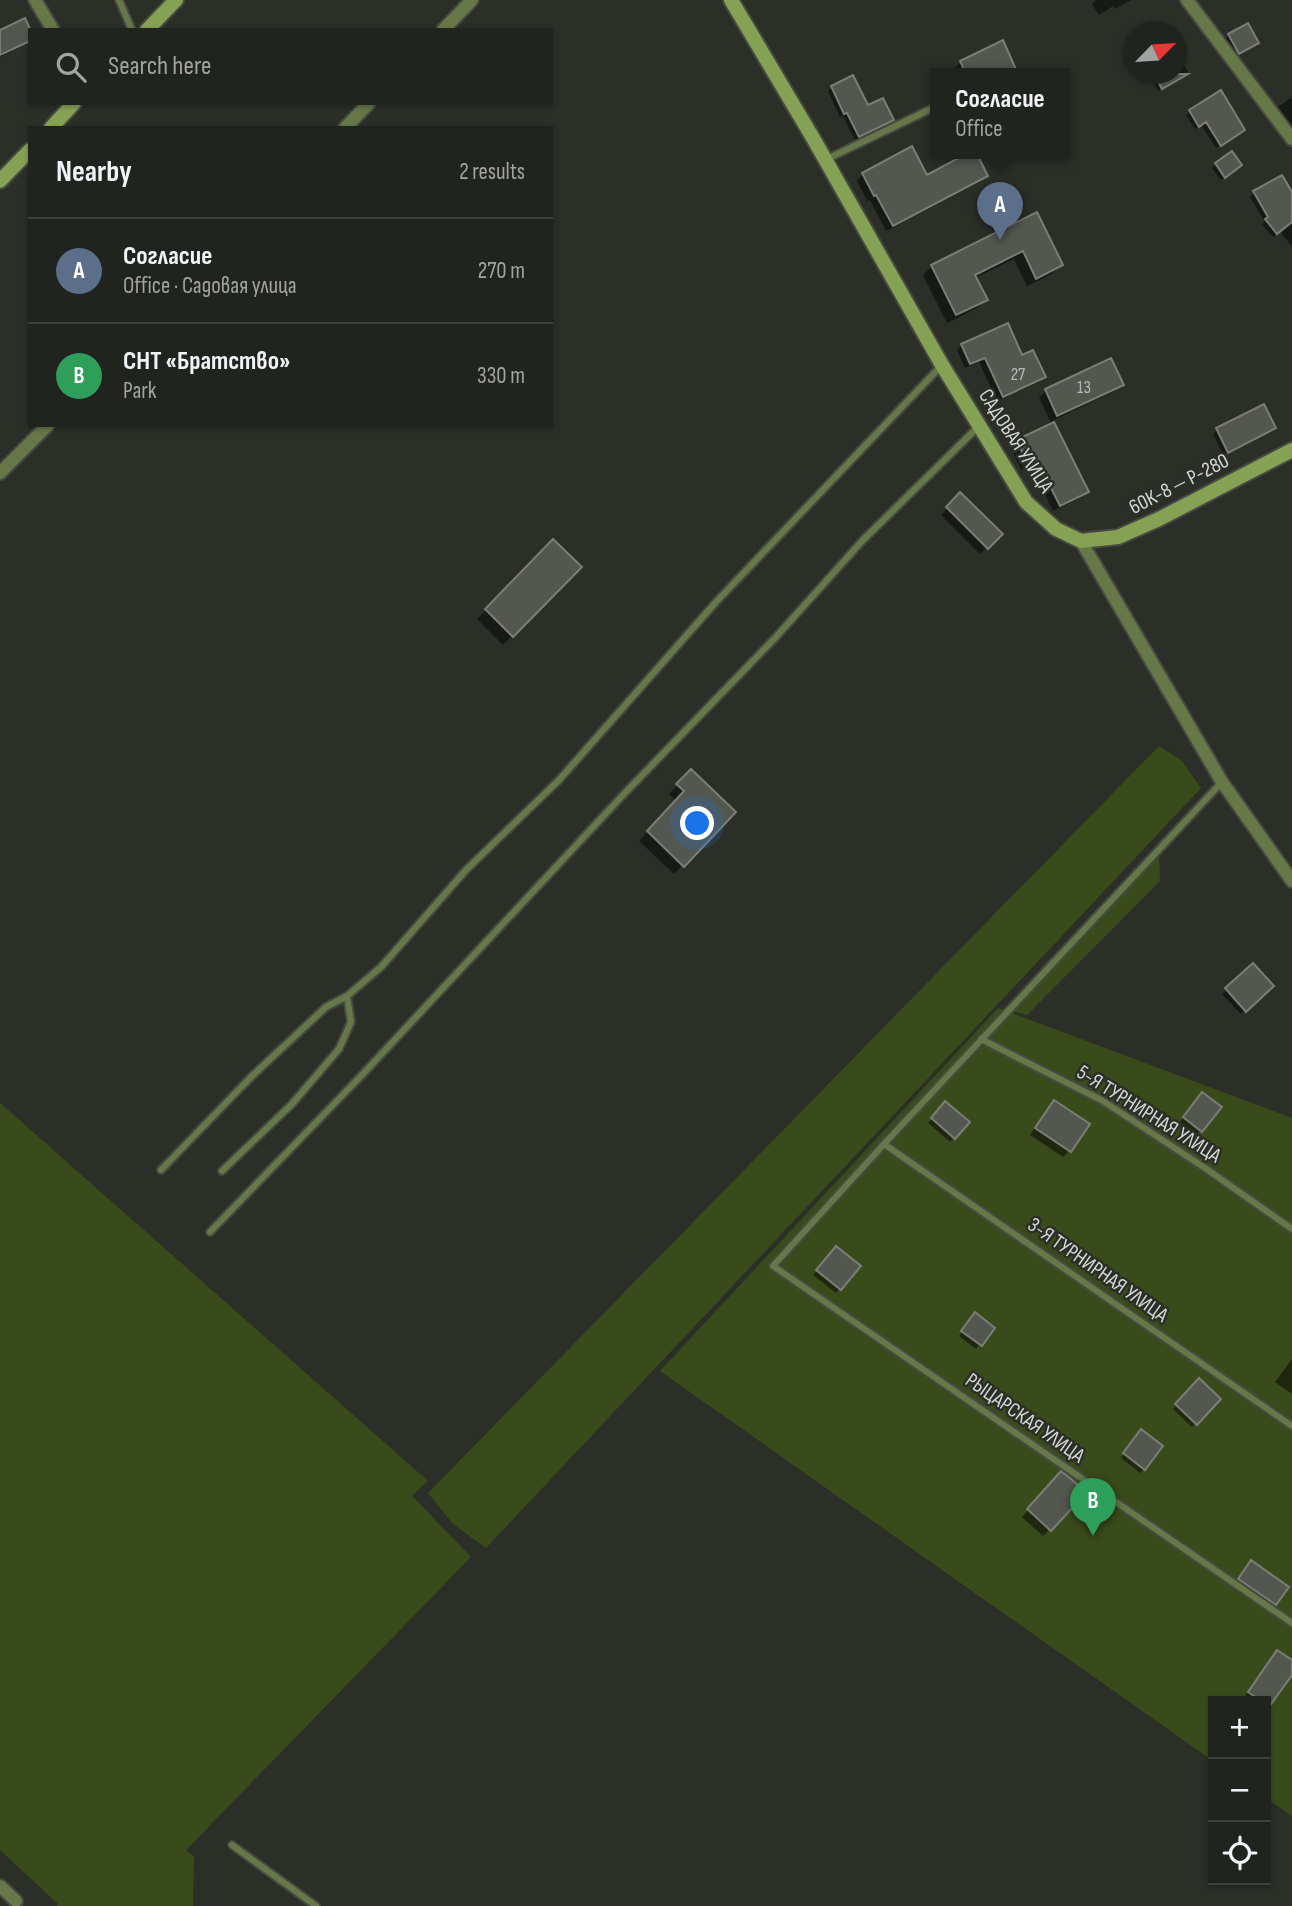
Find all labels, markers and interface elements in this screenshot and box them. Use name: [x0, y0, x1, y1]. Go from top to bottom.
north arrow: [1124, 21, 1187, 84]
search box: [28, 28, 553, 105]
icon: search: [52, 48, 90, 86]
text: Search here: [108, 51, 211, 82]
popup: [930, 68, 1070, 159]
text: Согласие: [955, 84, 1045, 115]
text: Office: [955, 115, 1003, 143]
text: Nearby: [56, 154, 132, 190]
text: 2 results: [459, 158, 525, 186]
pin: A: [977, 182, 1023, 240]
text: Согласие: [123, 241, 212, 272]
text: A: [74, 257, 84, 285]
text: 270 m: [478, 257, 525, 285]
text: Office · Садовая улица: [123, 272, 297, 300]
text: СНТ «Братство»: [123, 346, 290, 377]
text: B: [74, 362, 84, 390]
text: 330 m: [477, 362, 525, 390]
house number: 27: [1011, 364, 1026, 385]
text: Park: [123, 377, 157, 405]
house number: 13: [1077, 377, 1091, 398]
street label: САДОВАЯ УЛИЦА: [973, 385, 1059, 498]
street label: 60К-8 — Р-280: [1125, 448, 1233, 520]
your location: [680, 806, 714, 840]
street label: 5-Я ТУРНИРНАЯ УЛИЦА: [1072, 1060, 1227, 1169]
street label: 3-Я ТУРНИРНАЯ УЛИЦА: [1023, 1212, 1174, 1328]
street label: РЫЦАРСКАЯ УЛИЦА: [960, 1368, 1090, 1469]
pin: B: [1070, 1478, 1116, 1536]
map controls: [1208, 1696, 1271, 1885]
button: +: [1208, 1696, 1271, 1759]
button: −: [1208, 1759, 1271, 1822]
button: locate: [1208, 1822, 1271, 1885]

